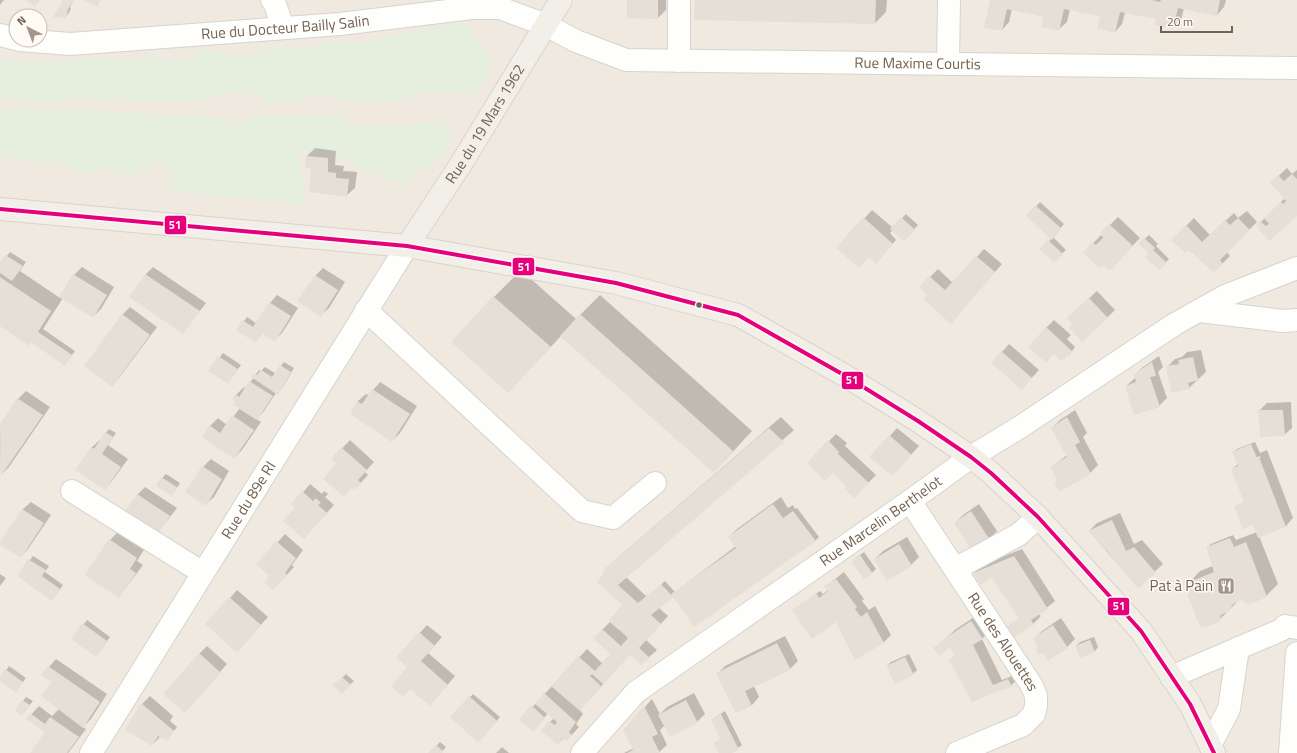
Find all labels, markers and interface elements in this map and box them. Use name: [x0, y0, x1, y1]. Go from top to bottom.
north arrow: [8, 8, 48, 48]
scale bar: [1161, 8, 1232, 34]
street label: Rue du Docteur Bailly Salin: [200, 9, 371, 45]
text: N: [13, 12, 29, 29]
text: 20 m: [1167, 12, 1193, 31]
street label: Rue Maxime Courtis: [854, 51, 981, 75]
street label: Rue du 19 Mars 1962: [439, 59, 530, 188]
line badge: 51: [164, 215, 187, 235]
text: 51: [169, 217, 181, 233]
line badge: 51: [512, 257, 535, 276]
text: 51: [518, 259, 530, 275]
unlabelled marker: [694, 300, 704, 310]
line badge: 51: [841, 371, 864, 390]
text: 51: [846, 372, 858, 388]
street label: Rue du 89e RI: [215, 456, 281, 543]
street label: Rue Marcelin Berthelot: [815, 469, 947, 572]
place label: Pat à Pain: [1150, 574, 1213, 597]
restaurant icon: Pat à Pain: [1216, 576, 1236, 596]
street label: Rue des Alouettes: [962, 588, 1045, 695]
line badge: 51: [1107, 597, 1130, 616]
text: 51: [1113, 598, 1125, 614]

